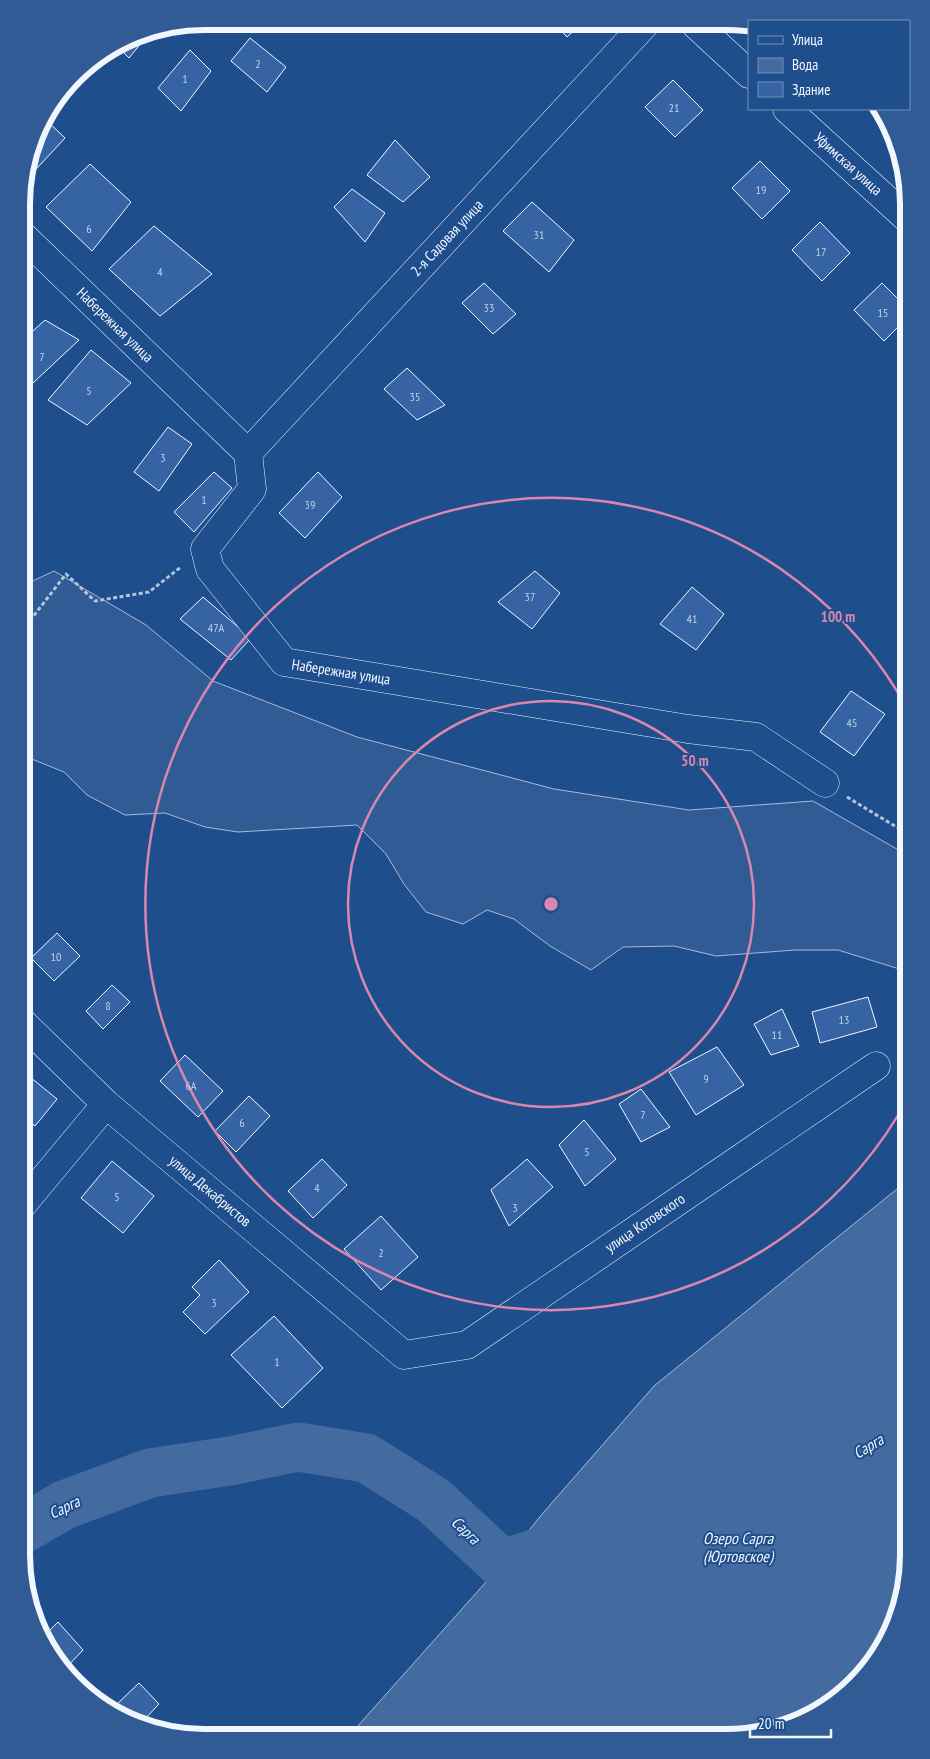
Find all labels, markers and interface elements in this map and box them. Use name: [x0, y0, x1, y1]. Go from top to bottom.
legend: [748, 20, 910, 110]
text: Улица: [792, 30, 823, 49]
text: Вода: [792, 55, 818, 74]
house number: 2: [255, 56, 261, 71]
house number: 1: [182, 71, 188, 86]
text: Здание: [792, 80, 830, 99]
house number: 21: [669, 100, 679, 115]
street label: Уфимская улица: [810, 128, 886, 199]
house number: 19: [756, 182, 766, 197]
street label: 2-я Садовая улица: [406, 195, 487, 280]
house number: 6: [86, 221, 92, 236]
house number: 31: [534, 227, 544, 242]
house number: 17: [816, 244, 826, 259]
house number: 4: [157, 264, 163, 279]
street label: Набережная улица: [73, 283, 158, 366]
house number: 33: [484, 300, 494, 315]
house number: 15: [878, 305, 888, 320]
house number: 7: [39, 349, 45, 364]
house number: 5: [86, 383, 92, 398]
house number: 35: [410, 389, 420, 404]
house number: 3: [160, 450, 166, 465]
house number: 1: [201, 492, 207, 507]
house number: 39: [305, 497, 315, 512]
house number: 37: [525, 589, 535, 604]
text: 100 m: [821, 607, 855, 626]
house number: 41: [687, 611, 697, 626]
house number: 47А: [208, 620, 225, 635]
street label: Набережная улица: [290, 654, 392, 689]
house number: 45: [847, 715, 857, 730]
text: 50 m: [681, 751, 709, 770]
centre of rings: [542, 895, 560, 913]
house number: 10: [51, 949, 61, 964]
house number: 8: [105, 998, 111, 1013]
house number: 13: [839, 1012, 849, 1027]
house number: 11: [772, 1027, 782, 1042]
house number: 9: [703, 1071, 709, 1086]
house number: 6А: [185, 1078, 197, 1093]
house number: 7: [640, 1107, 646, 1122]
house number: 6: [239, 1115, 245, 1130]
house number: 5: [584, 1144, 590, 1159]
street label: улица Декабристов: [165, 1151, 255, 1231]
house number: 4: [314, 1180, 320, 1195]
house number: 5: [114, 1189, 120, 1204]
street label: улица Котовского: [601, 1189, 688, 1256]
house number: 3: [512, 1200, 518, 1215]
house number: 2: [378, 1245, 384, 1260]
house number: 3: [211, 1295, 217, 1310]
house number: 1: [274, 1354, 280, 1369]
water label: Сарга: [849, 1428, 888, 1463]
water label: Сарга: [45, 1490, 84, 1523]
water label: Сарга: [448, 1512, 486, 1549]
water label: Озеро Сарга (Юртовское): [703, 1528, 775, 1566]
scale bar: [750, 1706, 831, 1738]
text: 20 m: [758, 1714, 784, 1733]

